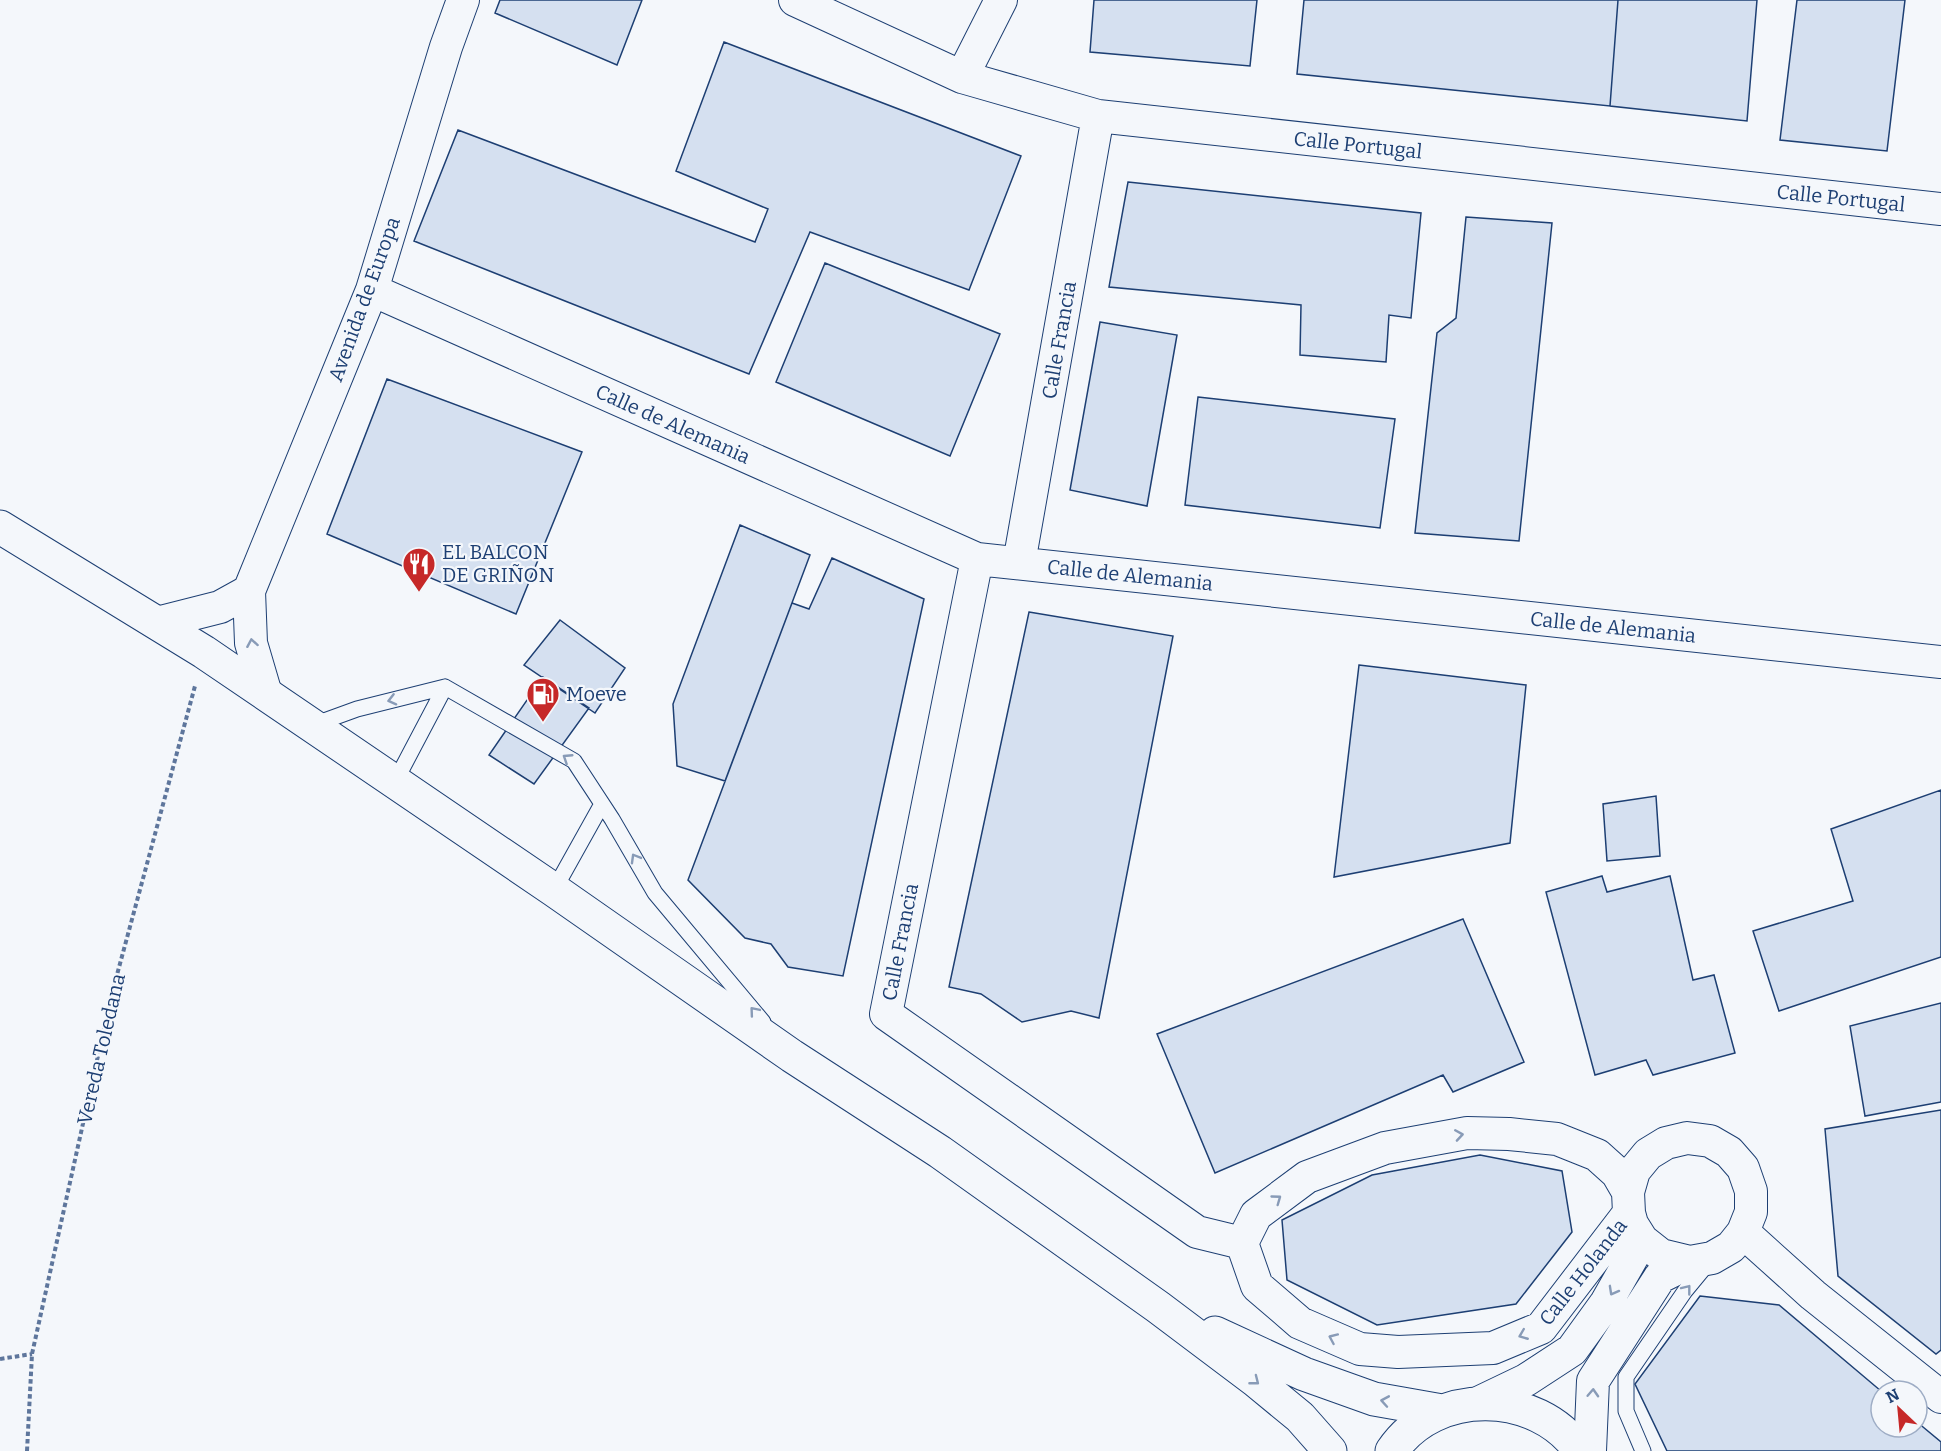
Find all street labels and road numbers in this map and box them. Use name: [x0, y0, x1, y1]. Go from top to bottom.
street label: Calle Portugal: [1293, 126, 1424, 164]
street label: Calle Portugal: [1776, 179, 1907, 217]
street label: Avenida de Europa: [323, 213, 405, 385]
street label: Calle Francia: [1037, 279, 1081, 401]
street label: Calle de Alemania: [592, 379, 754, 469]
street label: Calle de Alemania: [1046, 554, 1214, 596]
street label: Calle de Alemania: [1529, 606, 1697, 648]
street label: Calle Francia: [877, 881, 923, 1003]
street label: Vereda Toledana: [72, 971, 130, 1127]
street label: Calle Holanda: [1534, 1214, 1632, 1330]

